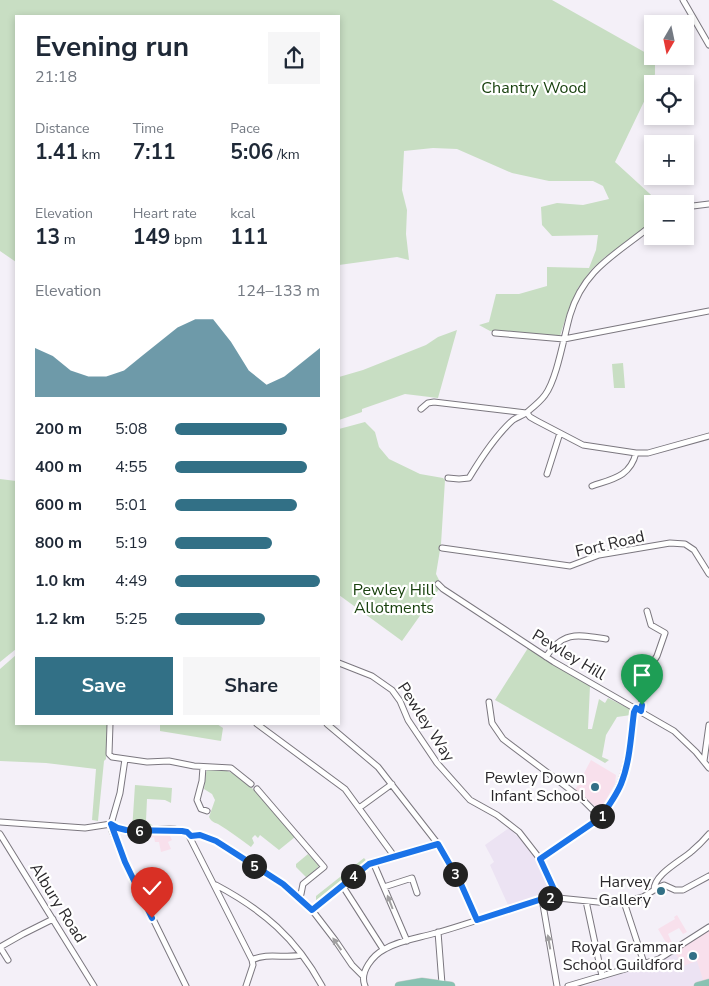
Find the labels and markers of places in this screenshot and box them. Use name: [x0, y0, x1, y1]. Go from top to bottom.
pin: [621, 654, 663, 705]
place label: Pewley Down Infant School: [485, 767, 585, 807]
marker: Pewley Down Infant School: [589, 781, 601, 793]
pin: 1: [590, 804, 614, 828]
pin: 6: [126, 818, 152, 844]
pin: 5: [242, 854, 266, 878]
pin: 3: [442, 862, 468, 886]
pin: 4: [340, 864, 366, 888]
pin: [131, 867, 173, 918]
place label: Harvey Gallery: [599, 871, 652, 911]
marker: Harvey Gallery: [655, 885, 667, 897]
pin: 2: [538, 886, 562, 910]
place label: Royal Grammar School Guildford: [563, 936, 683, 976]
marker: Royal Grammar School Guildford: [687, 950, 699, 962]

